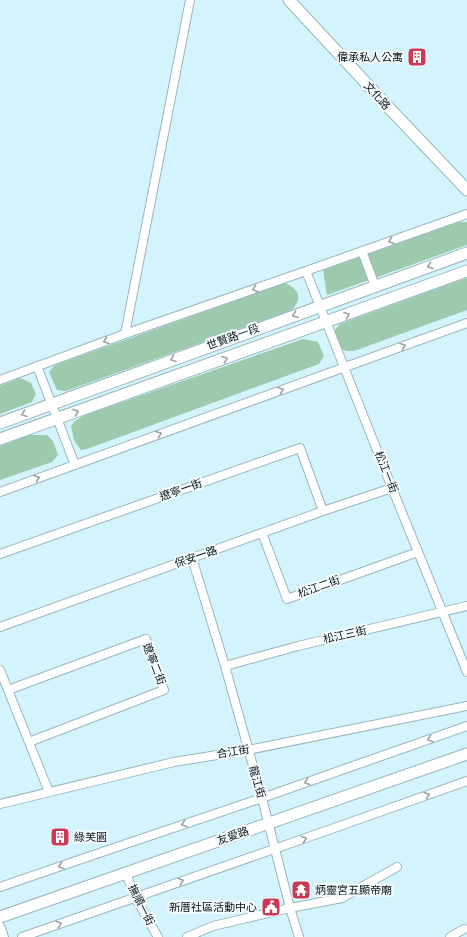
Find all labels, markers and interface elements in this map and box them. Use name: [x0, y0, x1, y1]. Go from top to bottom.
building icon: 偉承私人公寓: [406, 46, 428, 68]
place label: 偉承私人公寓: [337, 51, 403, 64]
street label: 文化路: [361, 79, 393, 113]
one-way arrow: [387, 236, 394, 245]
one-way arrow: [427, 261, 434, 269]
one-way arrow: [252, 284, 259, 293]
one-way arrow: [292, 310, 299, 318]
one-way arrow: [344, 311, 351, 319]
street label: 世賢路一段: [205, 321, 261, 353]
one-way arrow: [102, 336, 109, 345]
one-way arrow: [400, 342, 407, 350]
one-way arrow: [169, 355, 176, 363]
one-way arrow: [221, 355, 228, 363]
one-way arrow: [278, 386, 285, 395]
one-way arrow: [73, 408, 80, 417]
one-way arrow: [21, 409, 28, 417]
one-way arrow: [155, 431, 162, 439]
street label: 松江一街: [372, 449, 400, 495]
one-way arrow: [33, 475, 40, 483]
street label: 遼寧一街: [158, 477, 204, 503]
street label: 保安一路: [173, 544, 219, 570]
street label: 松江二街: [296, 573, 342, 601]
street label: 松江三街: [322, 624, 368, 646]
street label: 遼寧二街: [140, 641, 168, 687]
one-way arrow: [427, 734, 434, 743]
street label: 合江街: [216, 743, 250, 761]
street label: 龍江街: [246, 764, 268, 800]
one-way arrow: [304, 777, 311, 786]
one-way arrow: [423, 792, 430, 800]
one-way arrow: [181, 819, 188, 828]
street label: 友愛路: [215, 824, 251, 848]
building icon: 綠芙園: [49, 826, 71, 848]
place label: 綠芙園: [74, 831, 107, 844]
one-way arrow: [300, 835, 307, 844]
one-way arrow: [58, 861, 65, 870]
one-way arrow: [178, 878, 185, 886]
temple icon: 炳靈宮五顯帝廟: [290, 879, 312, 901]
street label: 撫順一街: [125, 882, 157, 928]
place label: 炳靈宮五顯帝廟: [315, 884, 392, 897]
public building icon: 新厝社區活動中心: [260, 896, 282, 918]
place label: 新厝社區活動中心: [169, 901, 257, 914]
one-way arrow: [55, 920, 62, 929]

